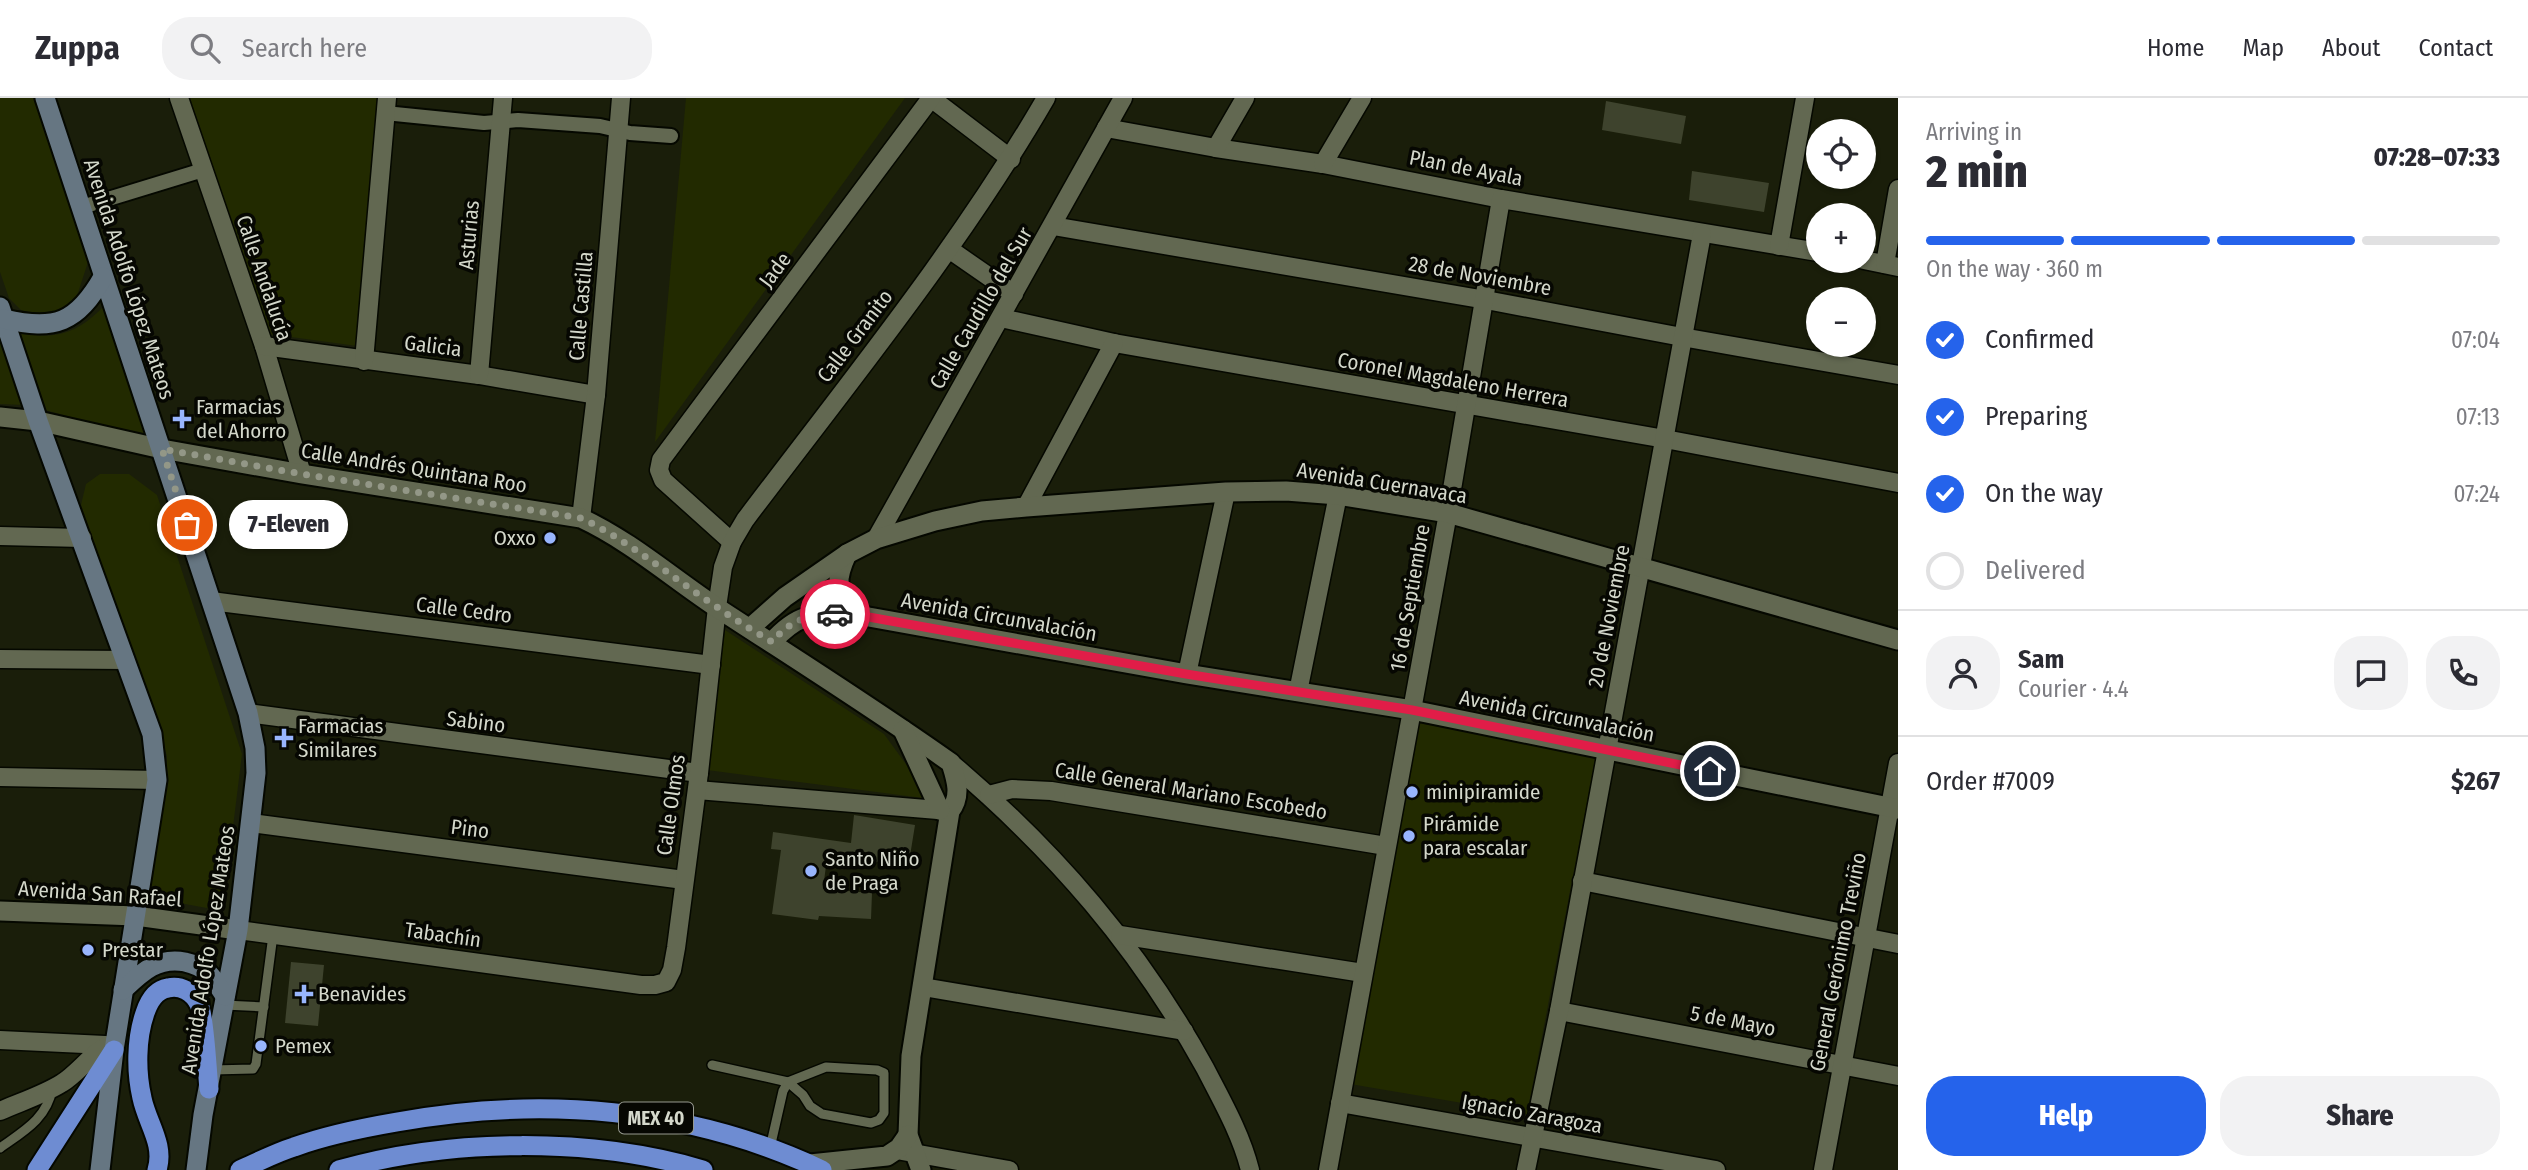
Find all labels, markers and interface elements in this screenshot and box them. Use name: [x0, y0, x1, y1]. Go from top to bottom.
search box: [162, 17, 652, 80]
text: Zuppa: [35, 28, 120, 68]
icon: search: [186, 29, 224, 67]
text: Search here: [242, 33, 367, 64]
text: Home: [2147, 34, 2204, 62]
text: Map: [2242, 34, 2284, 62]
text: About: [2322, 34, 2380, 62]
text: Contact: [2418, 34, 2493, 62]
text: Arriving in: [1926, 118, 2022, 146]
map controls: [1806, 119, 1876, 357]
button: locate: [1806, 119, 1876, 189]
text: 07:28–07:33: [2374, 142, 2500, 173]
street label: Plan de Ayala: [1407, 144, 1525, 192]
text: 2 min: [1926, 144, 2028, 199]
street label: Avenida Adolfo López Mateos: [78, 155, 180, 403]
street label: Asturias: [453, 199, 485, 271]
button: +: [1806, 203, 1876, 273]
street label: Calle Andalucía: [230, 212, 298, 344]
street label: Calle Caudillo del Sur: [924, 222, 1038, 394]
street label: Jade: [753, 247, 797, 293]
street label: Calle Castilla: [563, 250, 599, 362]
street label: 28 de Noviembre: [1407, 251, 1553, 301]
text: On the way · 360 m: [1926, 255, 2103, 283]
street label: Calle Granito: [812, 284, 898, 388]
button: −: [1806, 287, 1876, 357]
icon: check: [1926, 321, 1964, 359]
text: Confirmed: [1985, 324, 2095, 355]
text: 07:04: [2451, 326, 2500, 354]
street label: Galicia: [403, 330, 463, 362]
street label: Coronel Magdaleno Herrera: [1335, 347, 1571, 413]
place label: Farmacias del Ahorro: [196, 394, 286, 444]
icon: check: [1926, 398, 1964, 436]
text: Preparing: [1985, 401, 2087, 432]
text: 07:13: [2456, 403, 2500, 431]
marker: Farmacias del Ahorro: [174, 411, 190, 427]
street label: Calle Andrés Quintana Roo: [299, 437, 529, 499]
street label: Avenida Cuernavaca: [1295, 457, 1469, 509]
icon: check: [1926, 475, 1964, 513]
text: On the way: [1985, 478, 2103, 509]
text: 07:24: [2453, 480, 2500, 508]
pin: [157, 495, 217, 555]
callout: 7-Eleven: [229, 500, 348, 550]
icon: bag: [168, 506, 206, 544]
text: 7-Eleven: [248, 510, 329, 538]
street label: 16 de Septiembre: [1384, 522, 1436, 674]
place label: Oxxo: [494, 525, 536, 551]
marker: Oxxo: [542, 530, 558, 546]
street label: 20 de Noviembre: [1582, 542, 1636, 690]
text: Delivered: [1985, 555, 2086, 586]
courier: [800, 579, 870, 649]
street label: Avenida Circunvalación: [899, 587, 1099, 647]
street label: Calle Cedro: [415, 591, 513, 629]
icon: car: [816, 595, 854, 633]
button: person: [1926, 636, 2000, 710]
button: chat: [2334, 636, 2408, 710]
button: phone: [2426, 636, 2500, 710]
text: Sam: [2018, 644, 2064, 675]
text: Courier · 4.4: [2018, 675, 2129, 703]
street label: Avenida Circunvalación: [1457, 684, 1657, 748]
street label: Sabino: [445, 705, 507, 739]
place label: Farmacias Similares: [298, 713, 383, 763]
marker: Farmacias Similares: [276, 730, 292, 746]
pin: [1680, 741, 1740, 801]
icon: home: [1691, 752, 1729, 790]
street label: Calle Olmos: [651, 753, 691, 857]
street label: Calle General Mariano Escobedo: [1053, 757, 1329, 825]
text: Order #7009: [1926, 766, 2055, 797]
text: $267: [2451, 766, 2500, 797]
place label: minipiramide: [1426, 779, 1540, 805]
marker: minipiramide: [1404, 784, 1420, 800]
place label: Pirámide para escalar: [1423, 811, 1528, 861]
street label: Pino: [449, 814, 491, 844]
street label: Avenida Adolfo López Mateos: [176, 824, 240, 1076]
marker: Pirámide para escalar: [1401, 828, 1417, 844]
place label: Santo Niño de Praga: [825, 846, 919, 896]
street label: General Gerónimo Treviño: [1804, 850, 1872, 1074]
marker: Santo Niño de Praga: [803, 863, 819, 879]
street label: Avenida San Rafael: [17, 875, 183, 913]
street label: Tabachín: [403, 917, 483, 953]
place label: Prestar: [102, 937, 164, 963]
marker: Prestar: [80, 942, 96, 958]
place label: Benavides: [318, 981, 406, 1007]
marker: Benavides: [296, 986, 312, 1002]
street label: 5 de Mayo: [1688, 1000, 1778, 1042]
place label: Pemex: [275, 1033, 332, 1059]
marker: Pemex: [253, 1038, 269, 1054]
button: Help: [1926, 1076, 2206, 1156]
button: Share: [2220, 1076, 2500, 1156]
street label: Ignacio Zaragoza: [1460, 1089, 1604, 1139]
road number: MEX 40: [619, 1102, 693, 1134]

